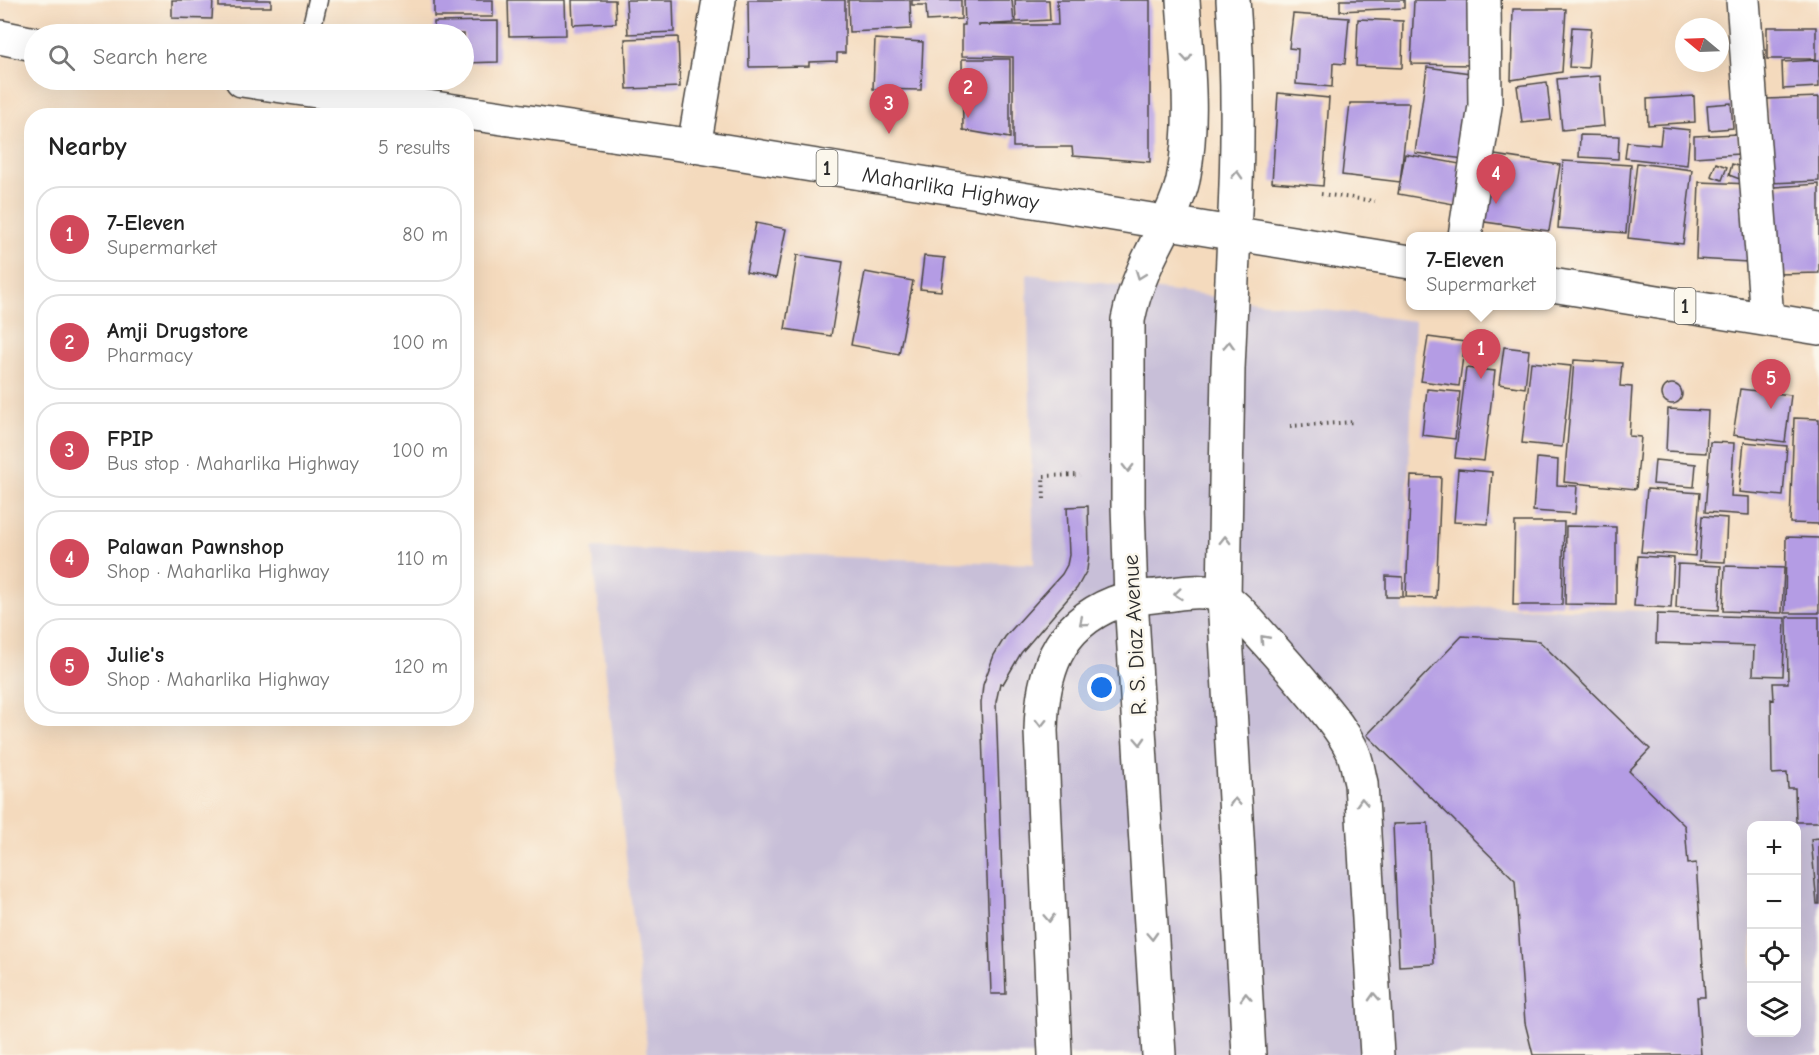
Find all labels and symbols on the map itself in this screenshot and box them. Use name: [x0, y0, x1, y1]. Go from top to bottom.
north arrow: [1675, 18, 1729, 72]
one-way arrow: [1181, 54, 1194, 63]
pin: 2: [948, 68, 988, 118]
pin: 3: [870, 84, 908, 134]
road number: 1: [816, 150, 838, 186]
pin: 4: [1476, 154, 1516, 204]
street label: Maharlika Highway: [860, 161, 1041, 216]
one-way arrow: [1230, 171, 1243, 180]
one-way arrow: [1135, 269, 1147, 280]
road number: 1: [1674, 288, 1696, 324]
pin: 1: [1462, 330, 1500, 379]
one-way arrow: [1222, 340, 1235, 349]
pin: 5: [1752, 360, 1790, 409]
one-way arrow: [1122, 464, 1134, 473]
one-way arrow: [1219, 535, 1231, 544]
street label: R. S. Diaz Avenue: [1118, 554, 1152, 716]
one-way arrow: [1173, 587, 1183, 600]
one-way arrow: [1079, 615, 1090, 626]
one-way arrow: [1260, 635, 1271, 646]
your location: [1087, 673, 1116, 702]
one-way arrow: [1035, 718, 1047, 727]
one-way arrow: [1133, 737, 1146, 746]
one-way arrow: [1229, 797, 1242, 806]
one-way arrow: [1356, 797, 1369, 806]
one-way arrow: [1043, 913, 1056, 922]
one-way arrow: [1145, 931, 1158, 940]
one-way arrow: [1240, 992, 1253, 1001]
one-way arrow: [1367, 992, 1380, 1001]

